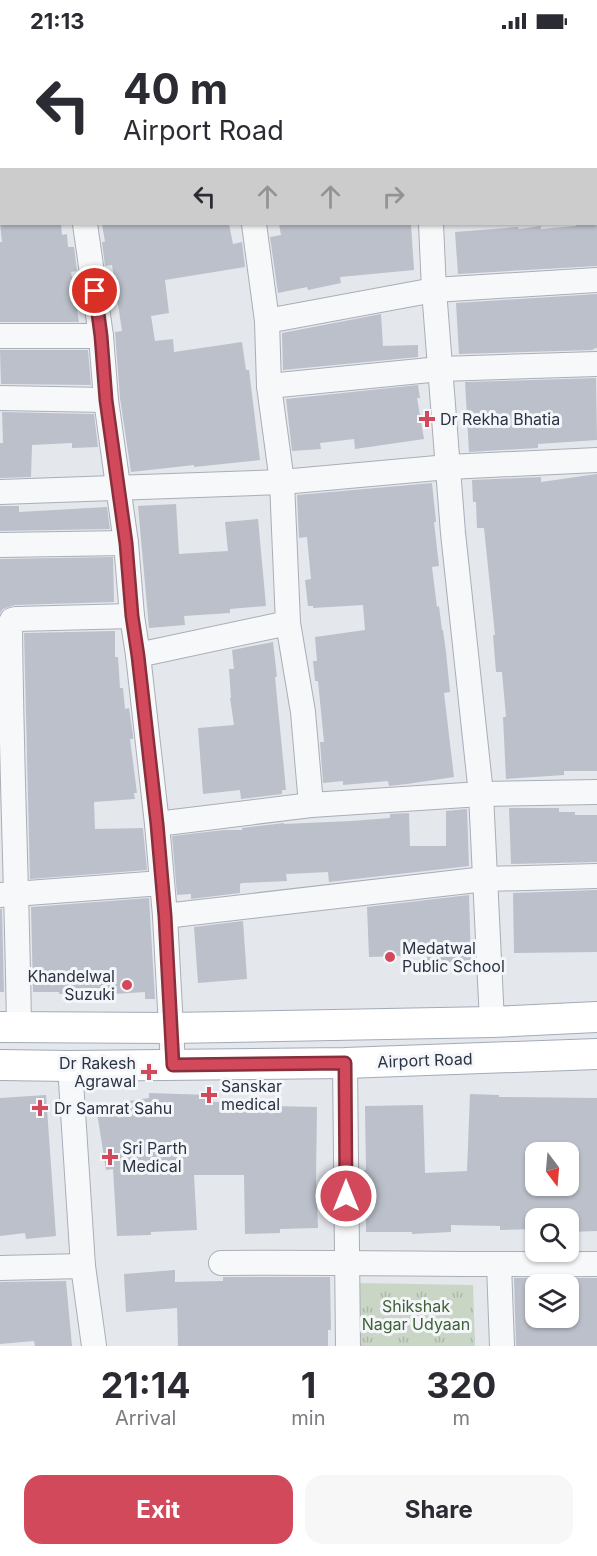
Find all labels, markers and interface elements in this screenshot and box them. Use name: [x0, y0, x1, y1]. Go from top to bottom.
text: 21:13: [30, 8, 84, 34]
text: 40 m: [123, 63, 228, 114]
icon: left: [24, 66, 102, 144]
text: Airport Road: [123, 114, 284, 147]
icon: left: [188, 180, 221, 213]
icon: ahead: [251, 180, 284, 213]
icon: ahead: [314, 180, 347, 213]
icon: right: [377, 180, 410, 213]
pin: [69, 265, 120, 316]
icon: arrive: [78, 274, 111, 307]
place label: Dr Rekha Bhatia: [440, 409, 560, 429]
marker: Dr Rekha Bhatia: [418, 410, 436, 428]
place label: Medatwal Public School: [402, 938, 505, 976]
marker: Medatwal Public School: [383, 950, 397, 964]
place label: Khandelwal Suzuki: [27, 966, 115, 1004]
marker: Khandelwal Suzuki: [120, 978, 134, 992]
street label: Airport Road: [377, 1048, 473, 1072]
place label: Dr Rakesh Agrawal: [59, 1053, 136, 1091]
marker: Dr Rakesh Agrawal: [140, 1063, 158, 1081]
place label: Sanskar medical: [221, 1076, 282, 1114]
marker: Sanskar medical: [202, 1088, 216, 1102]
place label: Dr Samrat Sahu: [54, 1098, 172, 1118]
marker: Dr Samrat Sahu: [31, 1099, 49, 1117]
place label: Sri Parth Medical: [122, 1138, 187, 1176]
north arrow: [525, 1142, 579, 1196]
map controls: [525, 1142, 579, 1328]
marker: Sri Parth Medical: [103, 1150, 117, 1164]
position arrow: [314, 1164, 378, 1228]
button: search: [525, 1208, 579, 1262]
button: layers: [525, 1274, 579, 1328]
park label: Shikshak Nagar Udyaan: [362, 1296, 470, 1334]
text: 21:14: [101, 1363, 191, 1407]
text: 1: [301, 1363, 316, 1407]
text: 320: [426, 1363, 496, 1407]
text: Arrival: [115, 1406, 176, 1430]
text: min: [291, 1406, 326, 1430]
text: m: [452, 1406, 470, 1430]
button: Exit: [24, 1475, 293, 1544]
button: Share: [305, 1475, 573, 1544]

